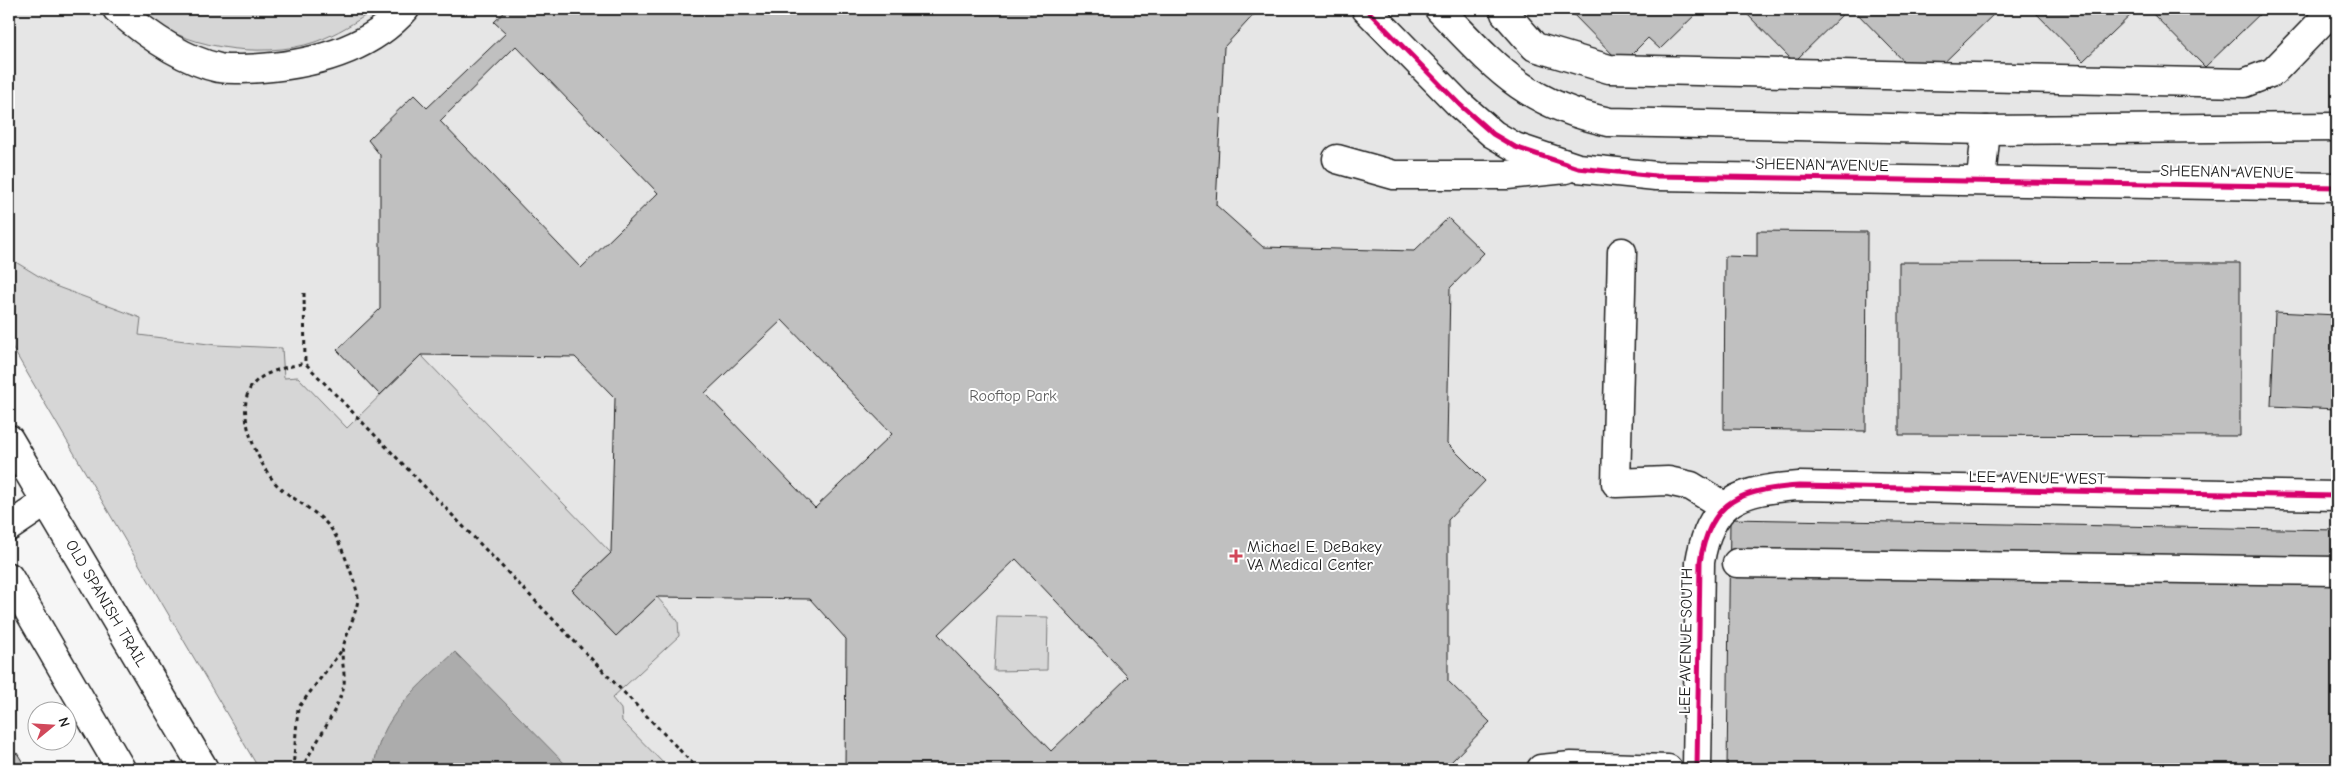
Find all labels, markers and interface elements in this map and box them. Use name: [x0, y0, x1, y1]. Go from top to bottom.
street label: SHEENAN AVENUE: [1755, 155, 1889, 175]
street label: SHEENAN AVENUE: [2160, 162, 2294, 182]
park label: Rooftop Park: [969, 387, 1057, 405]
street label: LEE AVENUE WEST: [1968, 468, 2106, 488]
street label: OLD SPANISH TRAIL: [62, 537, 151, 670]
place label: Michael E. DeBakey VA Medical Center: [1247, 538, 1383, 574]
marker: Michael E. DeBakey VA Medical Center: [1229, 549, 1243, 563]
street label: LEE AVENUE SOUTH: [1676, 568, 1696, 714]
north arrow: [28, 700, 78, 750]
text: N: [54, 715, 73, 729]

